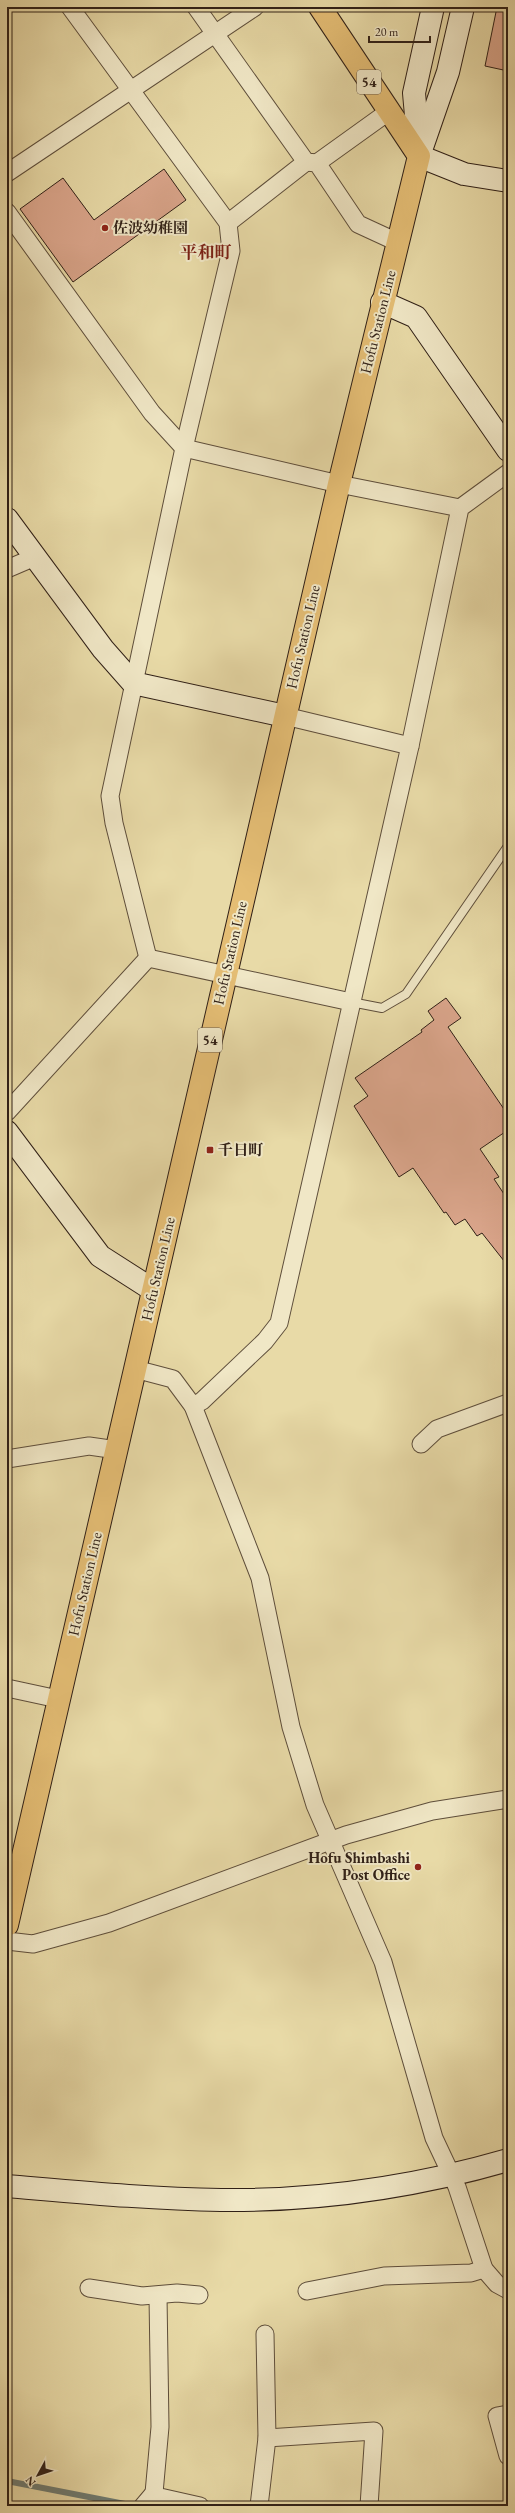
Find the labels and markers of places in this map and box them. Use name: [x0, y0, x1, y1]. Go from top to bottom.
place label: 佐波幼稚園: [113, 218, 188, 237]
marker: 佐波幼稚園: [100, 223, 110, 233]
place label: 千日町: [218, 1140, 263, 1159]
marker: 千日町: [205, 1145, 215, 1155]
place label: Hofu Shimbashi Post Office: [308, 1848, 411, 1884]
marker: Hofu Shimbashi Post Office: [413, 1862, 423, 1872]

